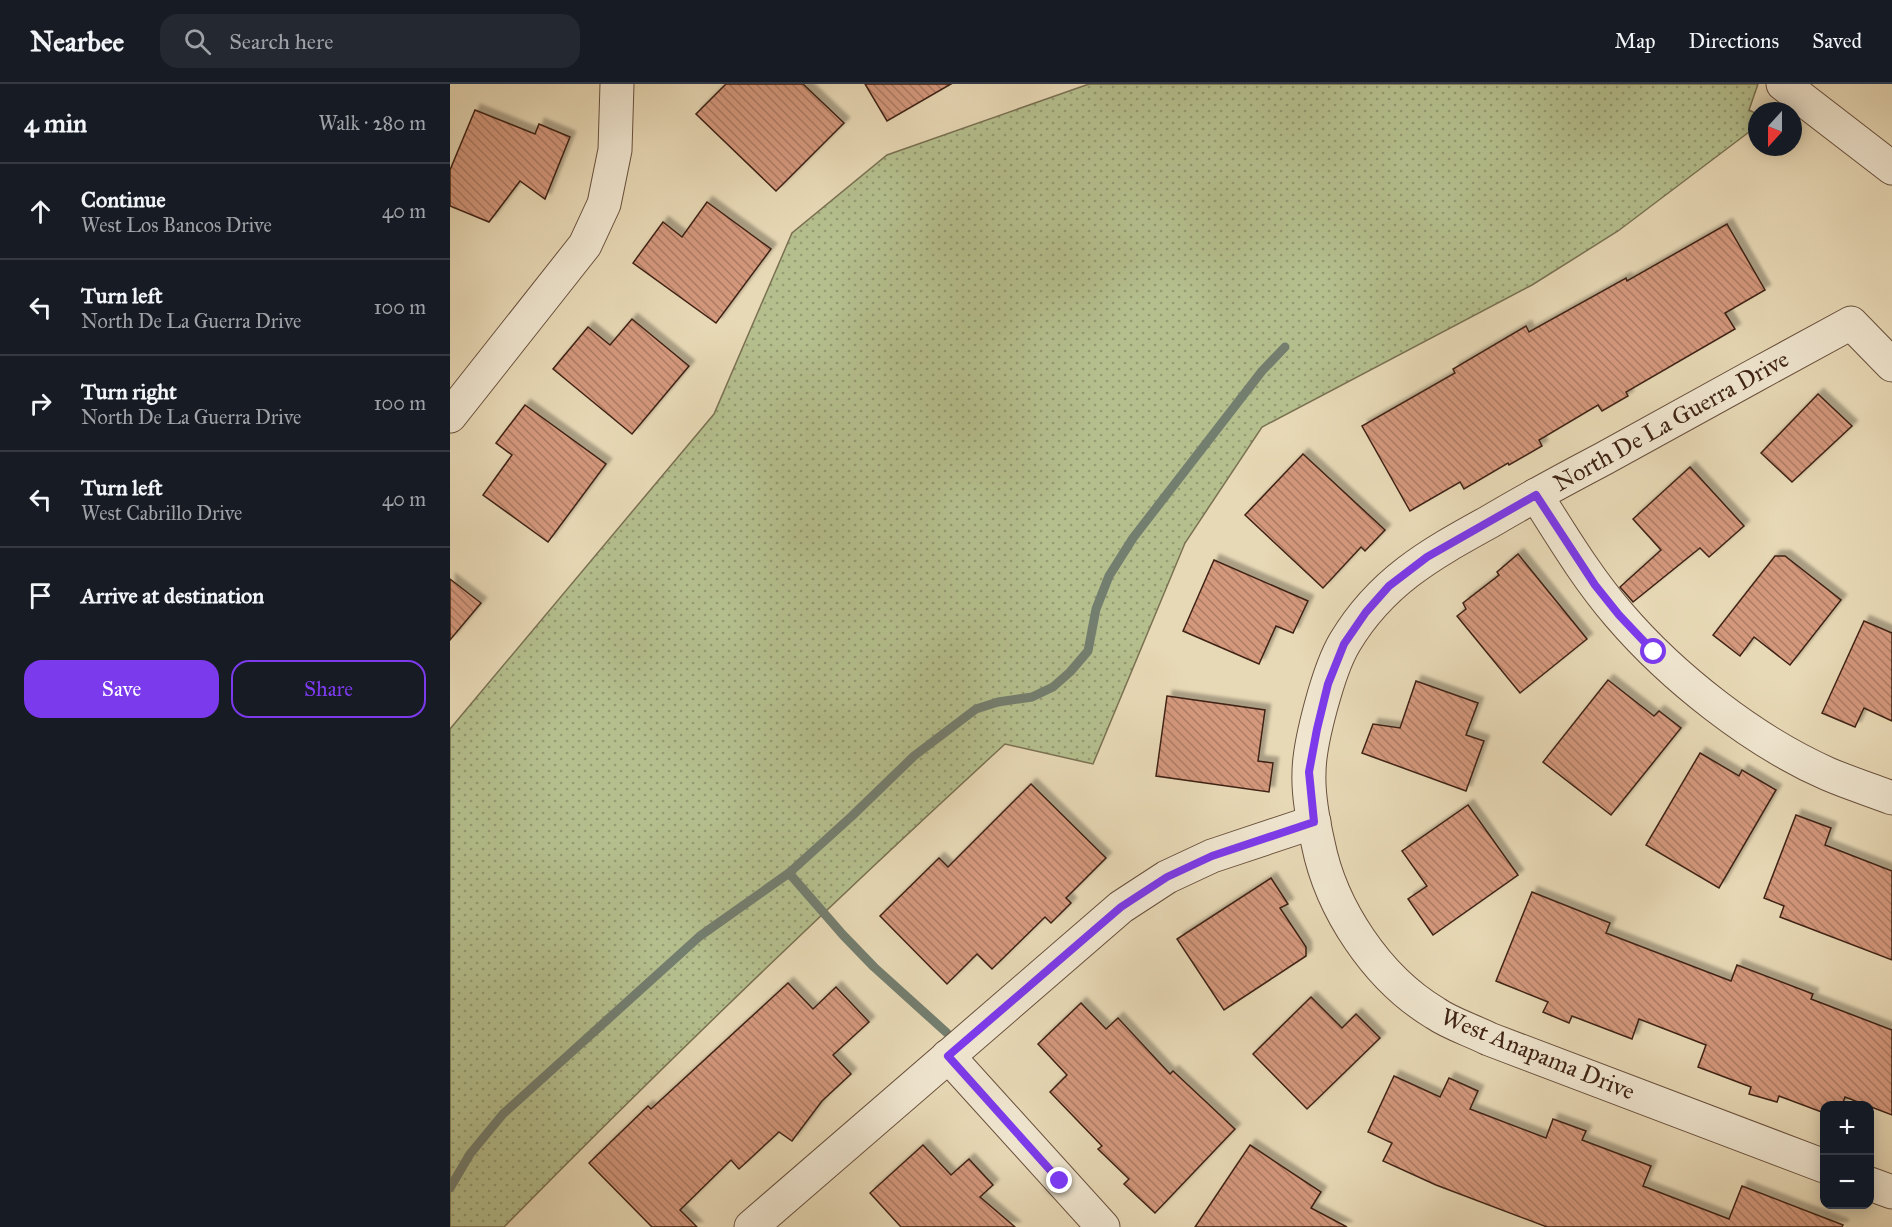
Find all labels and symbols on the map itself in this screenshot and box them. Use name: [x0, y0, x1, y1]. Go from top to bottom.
north arrow: [1748, 102, 1802, 156]
street label: North De La Guerra Drive: [1548, 344, 1794, 498]
route start: [1640, 638, 1666, 664]
street label: West Anapama Drive: [1437, 1001, 1639, 1107]
route end: [1046, 1167, 1072, 1193]

